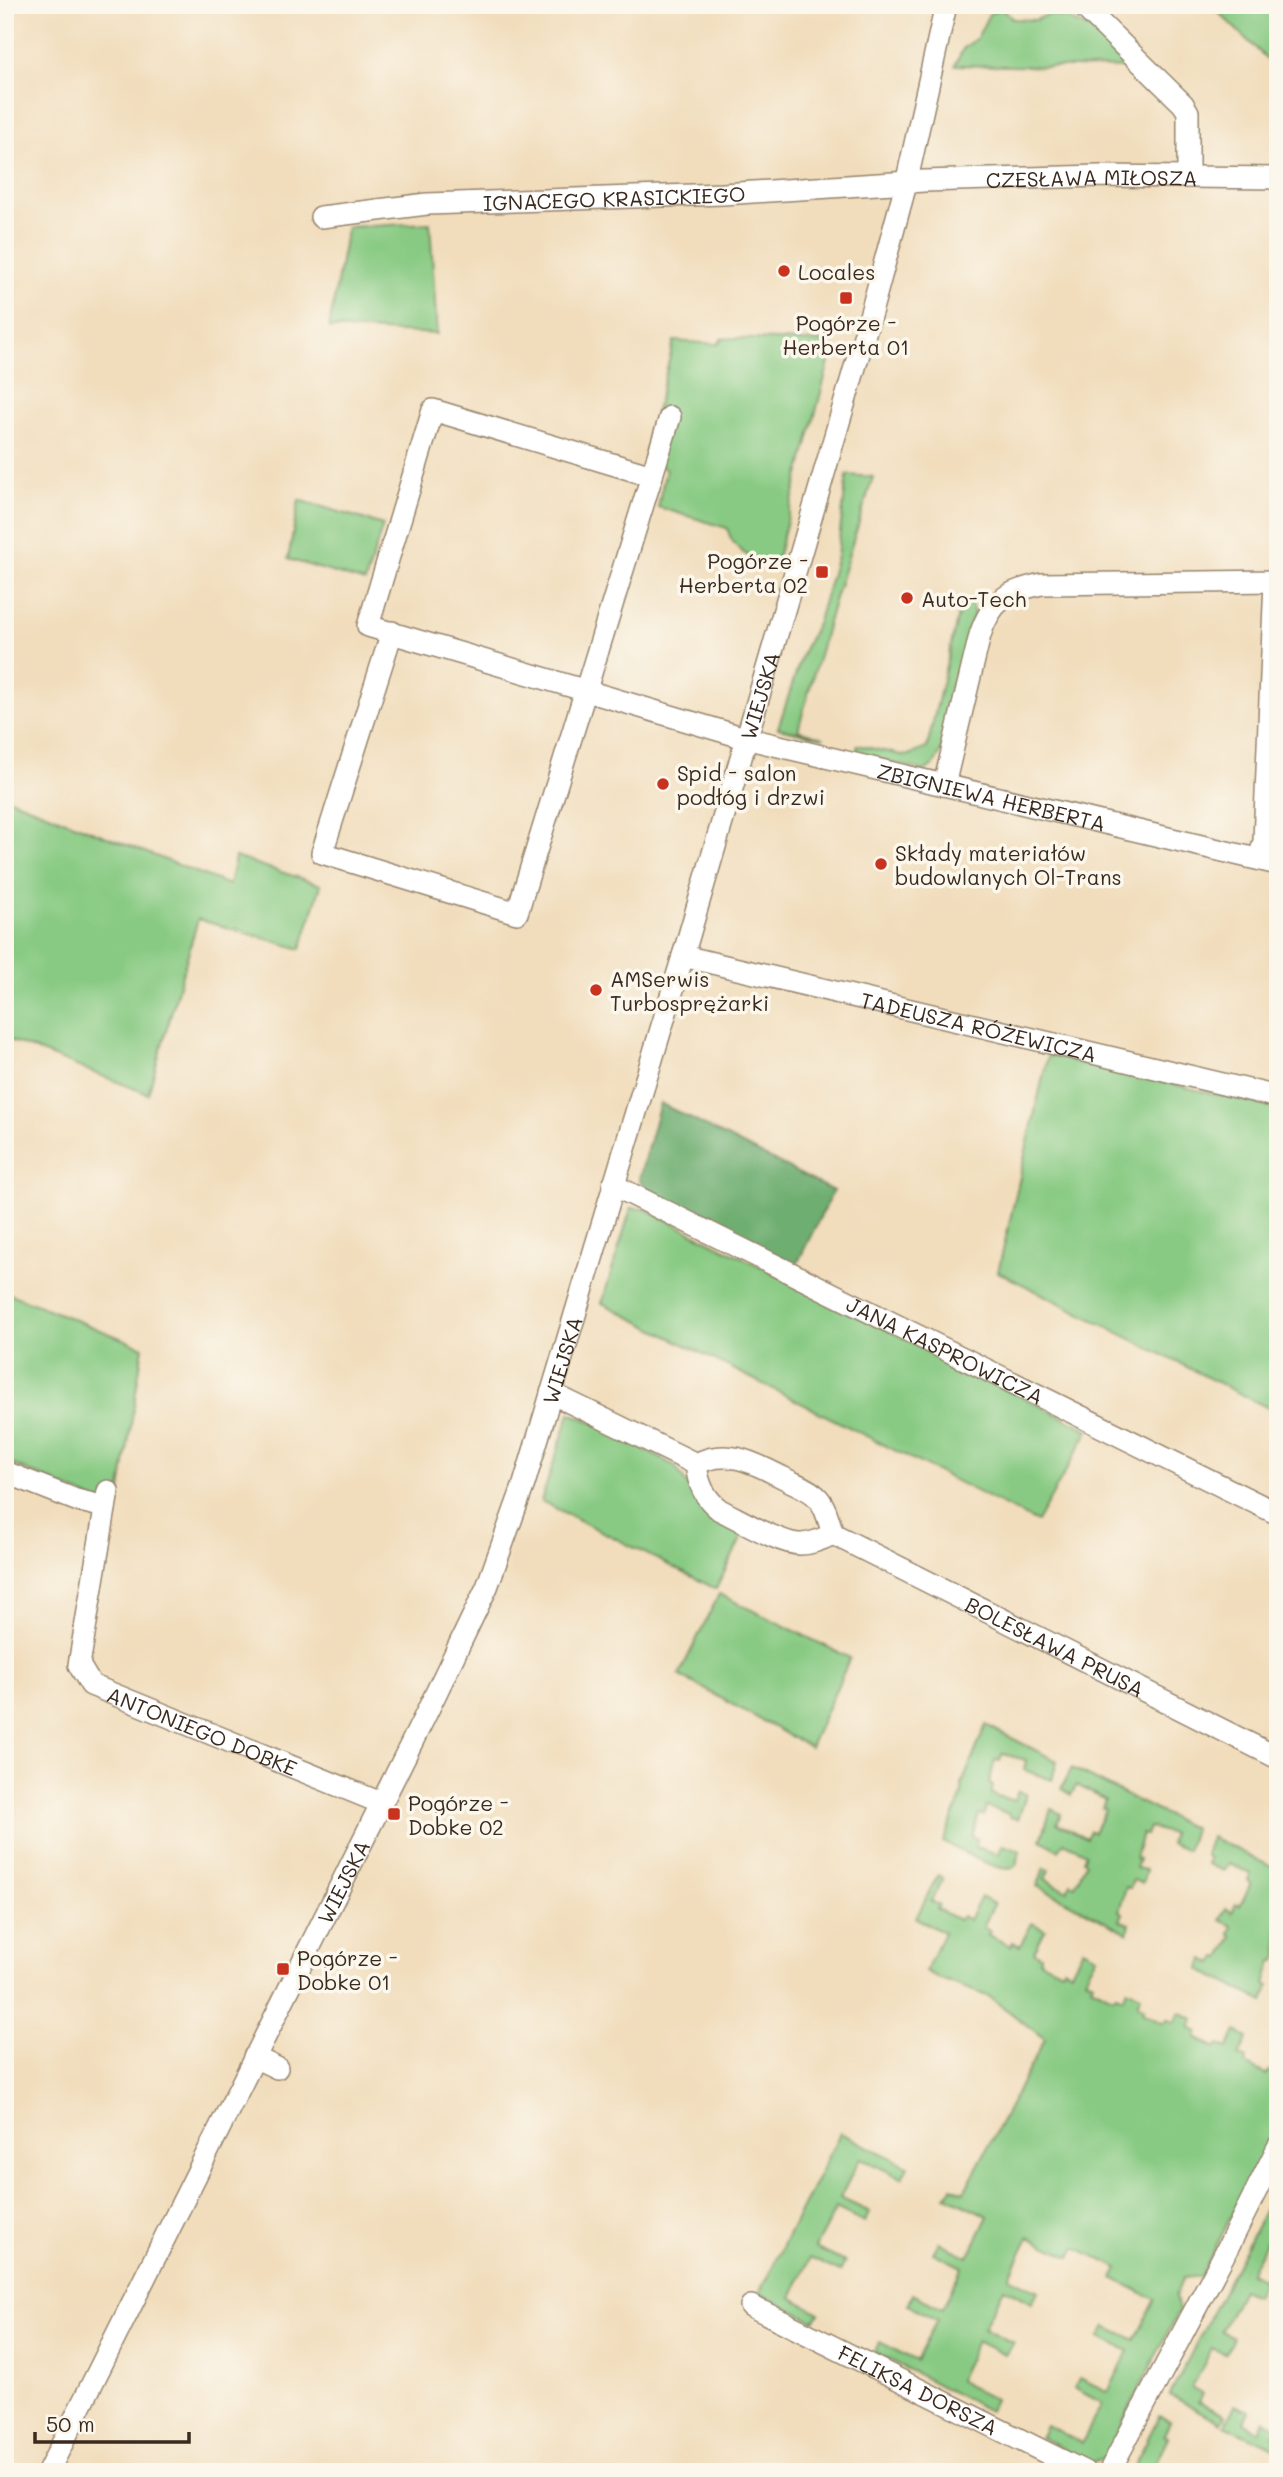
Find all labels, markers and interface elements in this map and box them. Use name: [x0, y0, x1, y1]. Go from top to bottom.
street label: CZESŁAWA MIŁOSZA: [985, 162, 1198, 193]
street label: IGNACEGO KRASICKIEGO: [482, 179, 746, 216]
place label: Locales: [798, 258, 875, 285]
marker: Locales: [776, 263, 792, 279]
marker: Pogórze - Herberta 01: [838, 290, 854, 306]
place label: Pogórze - Herberta 01: [783, 309, 909, 360]
place label: Pogórze - Herberta 02: [679, 547, 808, 598]
marker: Pogórze - Herberta 02: [814, 564, 830, 580]
place label: Auto-Tech: [921, 585, 1026, 612]
marker: Auto-Tech: [899, 590, 915, 606]
street label: WIEJSKA: [733, 649, 785, 743]
street label: ZBIGNIEWA HERBERTA: [875, 756, 1108, 836]
place label: Spid - salon podłóg i drzwi: [677, 759, 825, 810]
marker: Spid - salon podłóg i drzwi: [655, 776, 671, 792]
place label: Składy materiałów budowlanych Ol-Trans: [895, 839, 1122, 890]
marker: Składy materiałów budowlanych Ol-Trans: [873, 856, 889, 872]
place label: AMSerwis Turbosprężarki: [610, 965, 769, 1016]
marker: AMSerwis Turbosprężarki: [588, 982, 604, 998]
street label: TADEUSZA RÓŻEWICZA: [858, 985, 1099, 1067]
street label: JANA KASPROWICZA: [843, 1289, 1048, 1410]
street label: WIEJSKA: [535, 1313, 587, 1407]
street label: BOLESŁAWA PRUSA: [961, 1590, 1149, 1702]
street label: ANTONIEGO DOBKE: [103, 1680, 302, 1781]
place label: Pogórze - Dobke 02: [408, 1789, 509, 1840]
marker: Pogórze - Dobke 02: [386, 1806, 402, 1822]
street label: WIEJSKA: [310, 1835, 375, 1928]
place label: Pogórze - Dobke 01: [297, 1944, 398, 1995]
marker: Pogórze - Dobke 01: [275, 1961, 291, 1977]
street label: FELIKSA DORSZA: [834, 2338, 1003, 2440]
scale bar: [35, 2400, 189, 2444]
text: 50 m: [46, 2410, 95, 2437]

